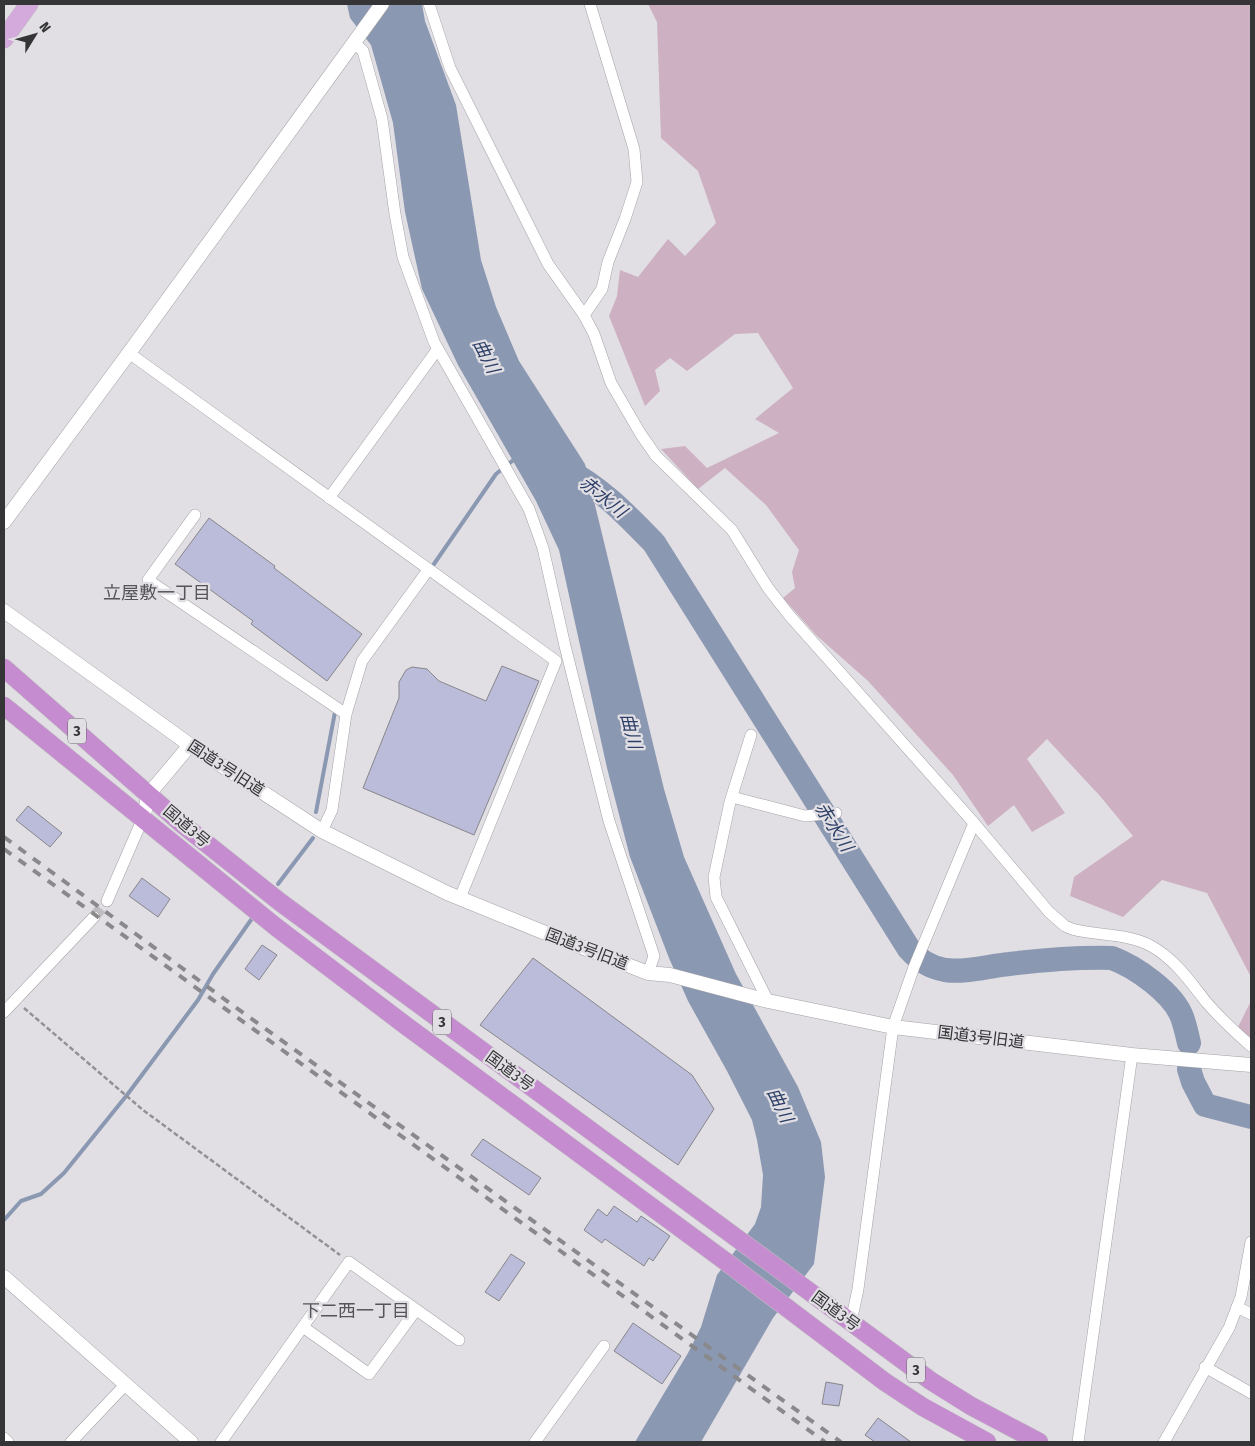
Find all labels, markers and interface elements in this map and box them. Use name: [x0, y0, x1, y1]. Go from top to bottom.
north arrow: [10, 10, 60, 60]
text: N: [36, 19, 54, 36]
water label: 曲川: [468, 335, 505, 379]
water label: 赤水川: [575, 471, 632, 524]
district label: 立屋敷一丁目: [103, 582, 211, 604]
water label: 曲川: [616, 711, 647, 753]
road number: 3: [68, 718, 86, 744]
street label: 国道3号旧道: [184, 736, 268, 800]
water label: 赤水川: [810, 798, 859, 857]
street label: 国道3号: [160, 801, 214, 851]
street label: 国道3号旧道: [543, 925, 631, 973]
road number: 3: [433, 1010, 451, 1034]
street label: 国道3号旧道: [937, 1022, 1025, 1052]
street label: 国道3号: [482, 1047, 538, 1095]
water label: 曲川: [762, 1084, 799, 1128]
street label: 国道3号: [808, 1287, 864, 1335]
district label: 下二西一丁目: [302, 1300, 410, 1322]
road number: 3: [907, 1358, 925, 1382]

